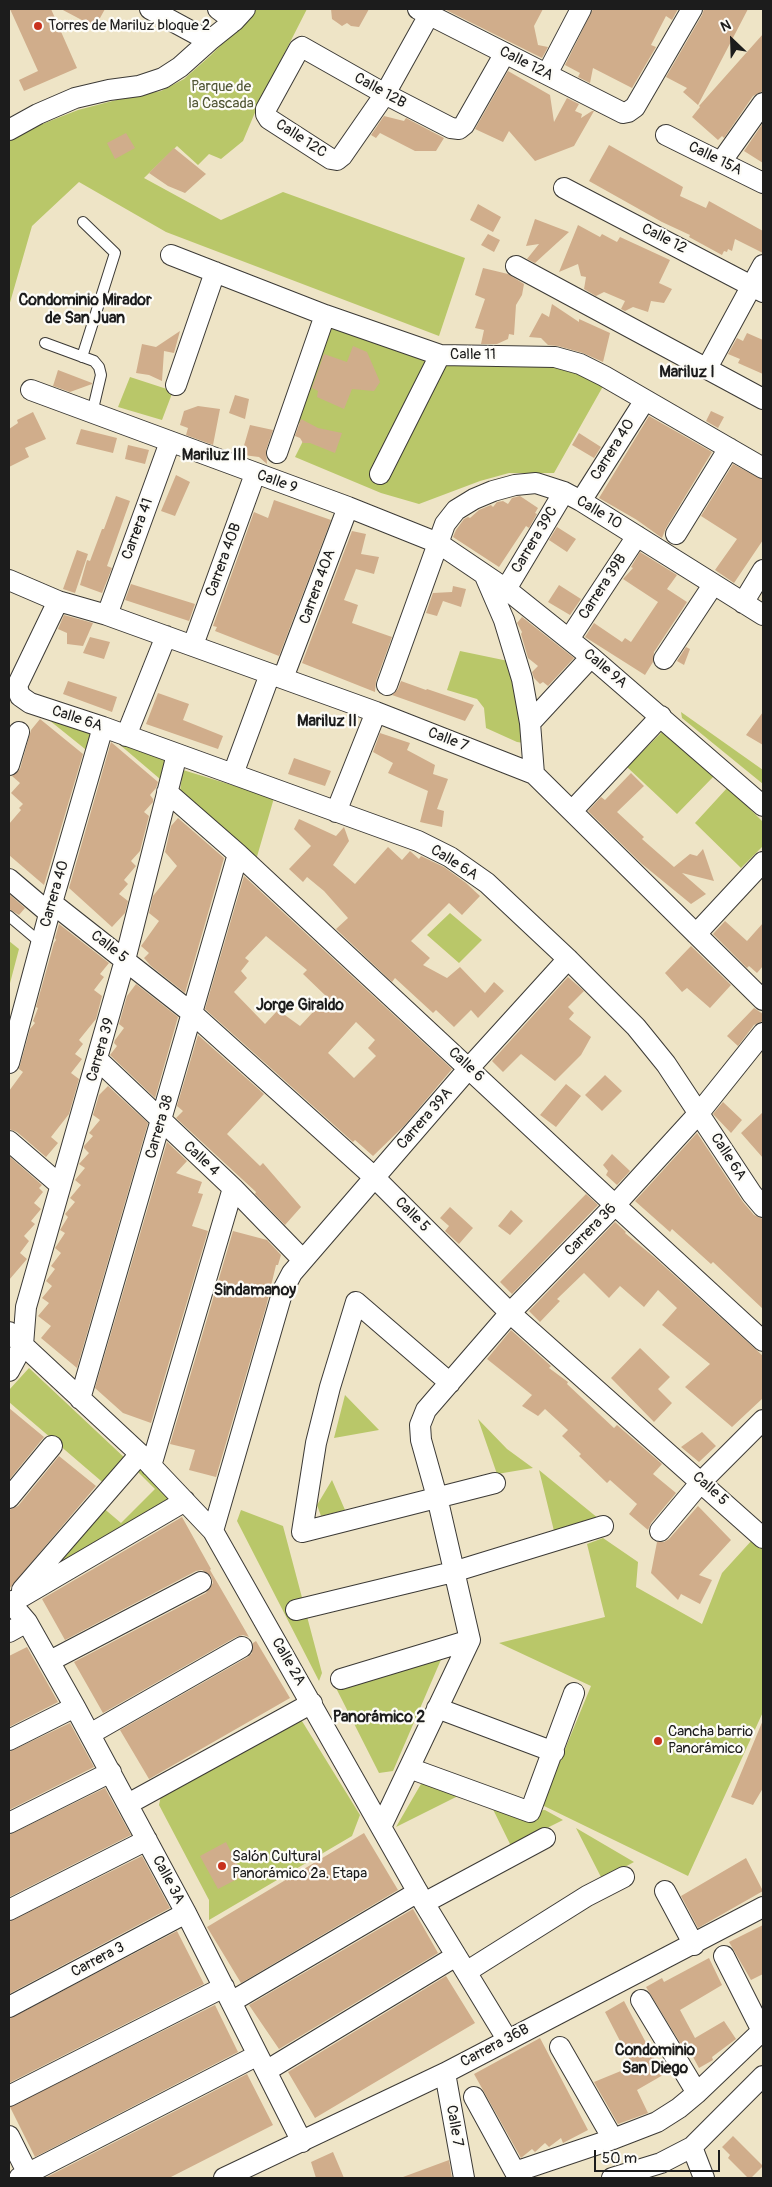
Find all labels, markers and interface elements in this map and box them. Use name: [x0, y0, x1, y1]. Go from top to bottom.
north arrow: [707, 15, 757, 65]
text: N: [718, 16, 733, 36]
place label: Torres de Mariluz bloque 2: [48, 17, 210, 35]
marker: Torres de Mariluz bloque 2: [32, 20, 44, 32]
street label: Calle 12A: [496, 43, 556, 85]
street label: Calle 12B: [351, 69, 409, 113]
park label: Parque de la Cascada: [188, 78, 254, 113]
street label: Calle 12C: [272, 116, 330, 162]
street label: Calle 15A: [685, 138, 745, 180]
street label: Calle 12: [638, 220, 690, 258]
district label: Condominio Mirador de San Juan: [18, 291, 152, 329]
street label: Calle 11: [450, 346, 496, 364]
district label: Mariluz I: [659, 363, 715, 383]
street label: Carrera 40: [587, 416, 639, 484]
district label: Mariluz III: [182, 446, 246, 466]
street label: Calle 9: [254, 466, 300, 498]
street label: Calle 10: [573, 492, 625, 534]
street label: Carrera 41: [119, 496, 157, 562]
street label: Carrera 39C: [508, 503, 562, 577]
street label: Carrera 40B: [202, 521, 246, 599]
street label: Carrera 40A: [296, 547, 340, 627]
street label: Carrera 39B: [575, 551, 631, 623]
street label: Calle 9A: [579, 646, 631, 692]
street label: Calle 6A: [49, 702, 105, 736]
district label: Mariluz II: [297, 712, 357, 732]
street label: Calle 7: [425, 724, 471, 756]
street label: Calle 6A: [427, 841, 481, 885]
street label: Carrera 40: [37, 859, 73, 929]
street label: Calle 5: [87, 927, 131, 967]
district label: Jorge Giraldo: [256, 996, 344, 1016]
street label: Carrera 39: [83, 1016, 119, 1084]
street label: Calle 6: [444, 1044, 488, 1086]
street label: Carrera 39A: [393, 1085, 457, 1153]
street label: Carrera 38: [142, 1093, 178, 1161]
street label: Calle 6A: [706, 1130, 750, 1184]
street label: Calle 4: [179, 1138, 223, 1180]
street label: Calle 5: [391, 1194, 433, 1236]
street label: Carrera 36: [561, 1200, 621, 1260]
district label: Sindamanoy: [214, 1281, 296, 1301]
street label: Calle 5: [688, 1468, 732, 1510]
street label: Calle 2A: [267, 1635, 309, 1689]
district label: Panorámico 2: [333, 1708, 425, 1728]
place label: Cancha barrio Panorámico: [668, 1723, 753, 1758]
marker: Cancha barrio Panorámico: [652, 1735, 664, 1747]
place label: Salón Cultural Panorámico 2a. Etapa: [232, 1848, 367, 1883]
street label: Calle 3A: [148, 1853, 188, 1907]
marker: Salón Cultural Panorámico 2a. Etapa: [216, 1860, 228, 1872]
street label: Carrera 3: [68, 1938, 128, 1982]
street label: Carrera 36B: [458, 2020, 532, 2072]
district label: Condominio San Diego: [615, 2041, 695, 2079]
street label: Calle 7: [441, 2104, 467, 2148]
scale bar: [597, 2140, 723, 2172]
text: 50 m: [602, 2149, 637, 2168]

